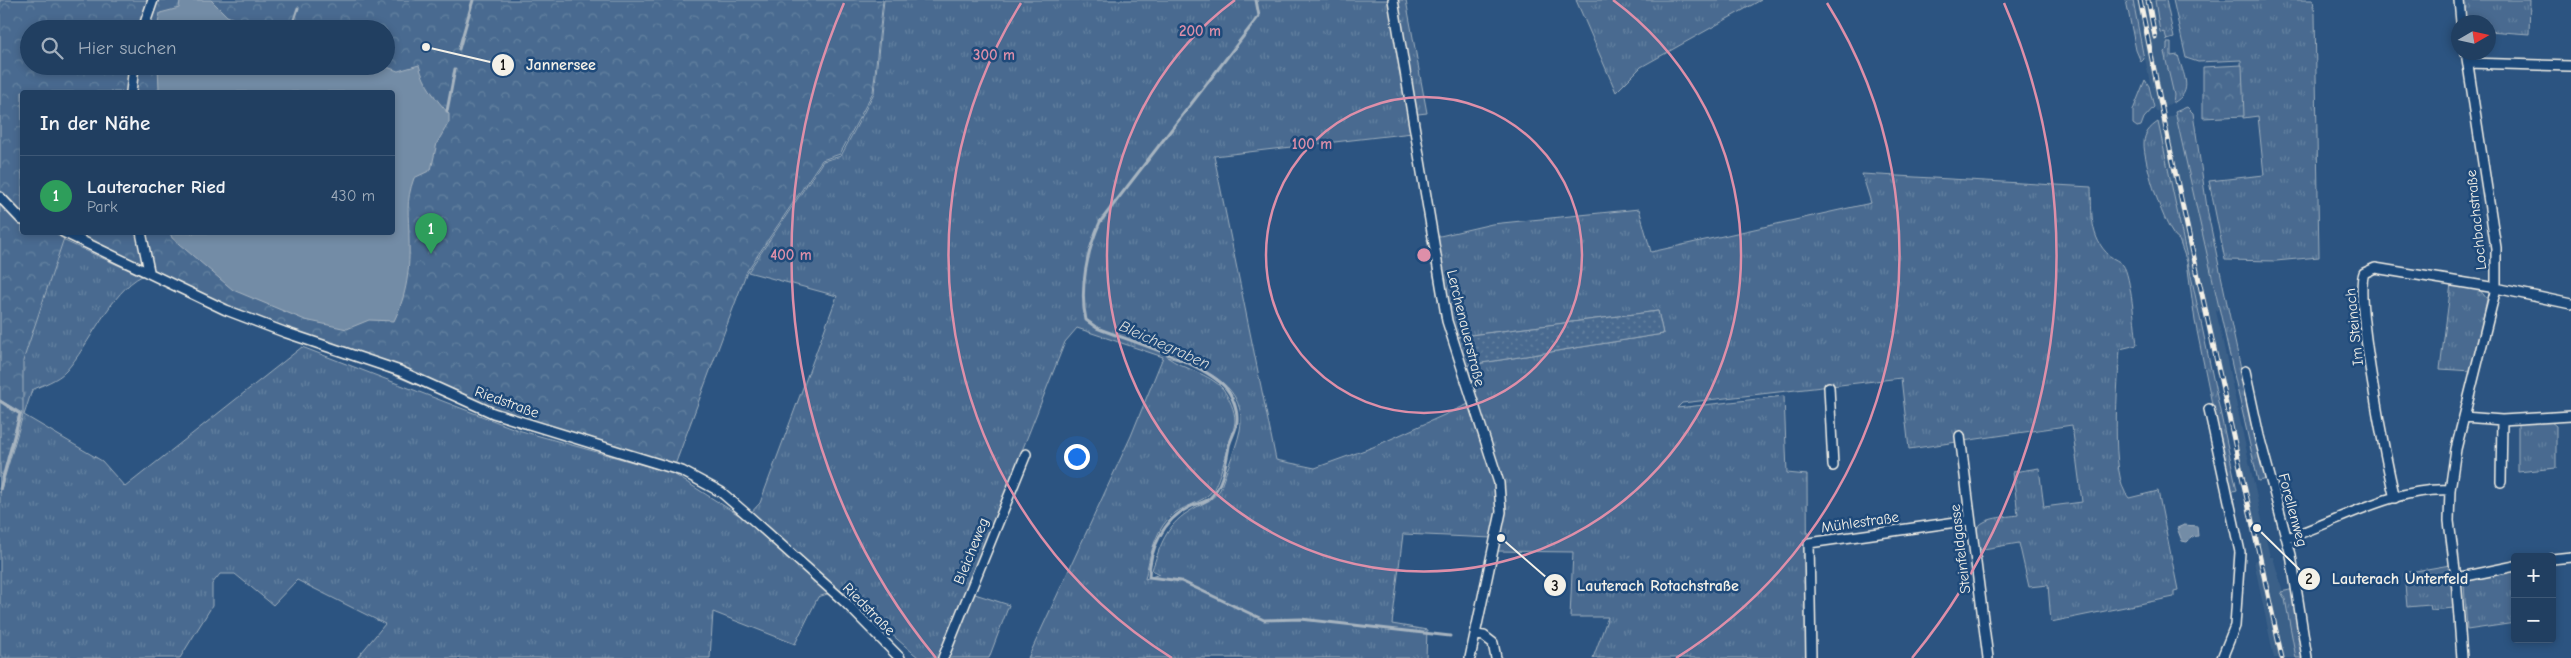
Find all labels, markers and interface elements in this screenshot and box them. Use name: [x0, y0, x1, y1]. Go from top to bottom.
north arrow: [2451, 15, 2496, 60]
search box: [20, 20, 395, 75]
text: 200 m: [1179, 22, 1221, 40]
icon: search: [38, 34, 66, 62]
text: Hier suchen: [78, 37, 176, 59]
text: 300 m: [973, 46, 1015, 64]
callout: Jannersee: [491, 49, 606, 80]
text: 1: [500, 56, 506, 74]
text: Jannersee: [526, 56, 596, 74]
text: In der Nähe: [40, 111, 150, 135]
text: 100 m: [1292, 135, 1332, 153]
street label: Lochbachstraße: [2462, 168, 2490, 271]
text: Lauteracher Ried: [87, 176, 226, 198]
text: 1: [53, 187, 59, 205]
text: 430 m: [331, 187, 375, 205]
text: Park: [87, 198, 118, 216]
pin: 1: [415, 213, 447, 254]
text: 400 m: [770, 246, 812, 264]
centre of rings: [1415, 246, 1433, 264]
street label: Lerchenauerstraße: [1443, 268, 1489, 389]
street label: Im Steinach: [2341, 287, 2367, 367]
water label: Bleichegraben: [1116, 317, 1213, 373]
street label: Riedstraße: [472, 382, 542, 422]
your location: [1064, 444, 1090, 470]
street label: Forellenweg: [2275, 471, 2311, 549]
street label: Steinfeldgasse: [1946, 503, 1974, 595]
street label: Mühlestraße: [1820, 508, 1901, 536]
street label: Bleicheweg: [949, 515, 993, 587]
map controls: [2511, 553, 2556, 643]
button: +: [2511, 553, 2556, 598]
callout: Lauterach Unterfeld: [2297, 563, 2478, 594]
callout: Lauterach Rotachstraße: [1542, 570, 1749, 601]
text: 2: [2305, 570, 2313, 588]
text: Lauterach Unterfeld: [2332, 570, 2468, 588]
text: 3: [1551, 577, 1559, 595]
text: Lauterach Rotachstraße: [1577, 577, 1739, 595]
street label: Riedstraße: [839, 579, 899, 639]
button: −: [2511, 598, 2556, 643]

